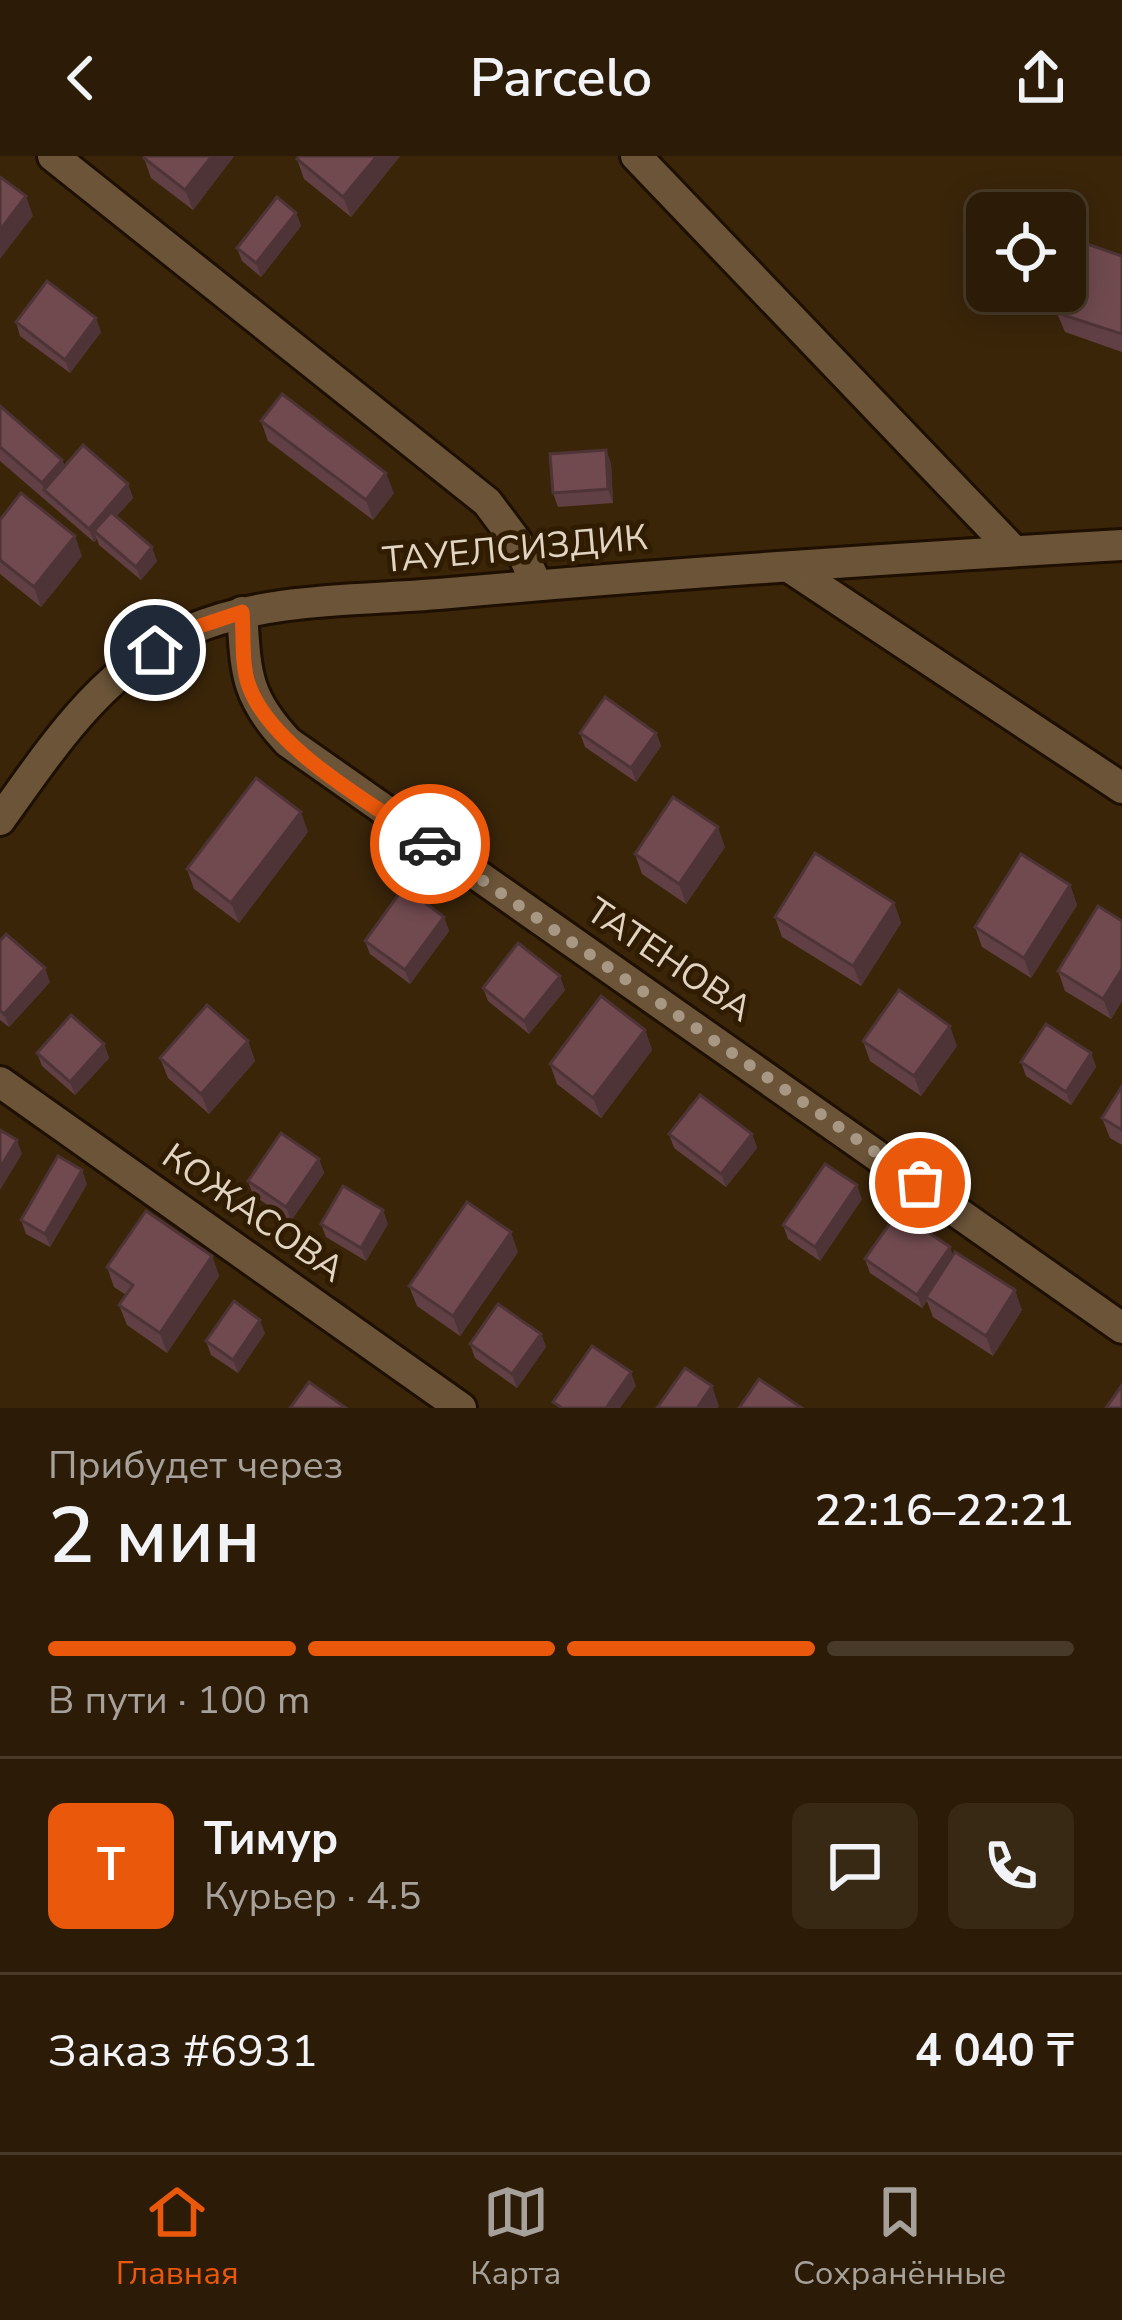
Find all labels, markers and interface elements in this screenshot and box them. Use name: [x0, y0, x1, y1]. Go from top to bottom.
text: Parcelo: [470, 41, 652, 115]
icon: back: [48, 45, 114, 111]
icon: share: [1008, 45, 1074, 111]
map controls: [966, 192, 1086, 312]
button: locate: [966, 192, 1086, 312]
street label: ТАУЕЛСИЗДИК: [381, 513, 649, 585]
pin: [104, 599, 206, 701]
icon: home: [122, 617, 188, 683]
courier: [370, 784, 490, 904]
icon: car: [397, 811, 463, 877]
street label: ТАТЕНОВА: [577, 887, 761, 1033]
street label: КОЖАСОВА: [152, 1132, 354, 1294]
pin: [869, 1132, 971, 1234]
icon: bag: [887, 1150, 953, 1216]
text: Прибудет через: [48, 1439, 343, 1492]
text: 22:16–22:21: [814, 1480, 1074, 1541]
text: 2 мин: [48, 1483, 260, 1590]
text: В пути · 100 m: [48, 1674, 310, 1727]
button: chat: [792, 1803, 918, 1929]
button: phone: [948, 1803, 1074, 1929]
text: Тимур: [204, 1809, 338, 1870]
text: Т: [97, 1835, 125, 1896]
text: Курьер · 4.5: [204, 1870, 421, 1923]
text: Заказ #6931: [48, 2021, 318, 2082]
text: 4 040 ₸: [915, 2021, 1074, 2082]
tab: Главная: [116, 2179, 239, 2296]
tab: Карта: [470, 2179, 561, 2296]
tab: Сохранённые: [793, 2179, 1006, 2296]

